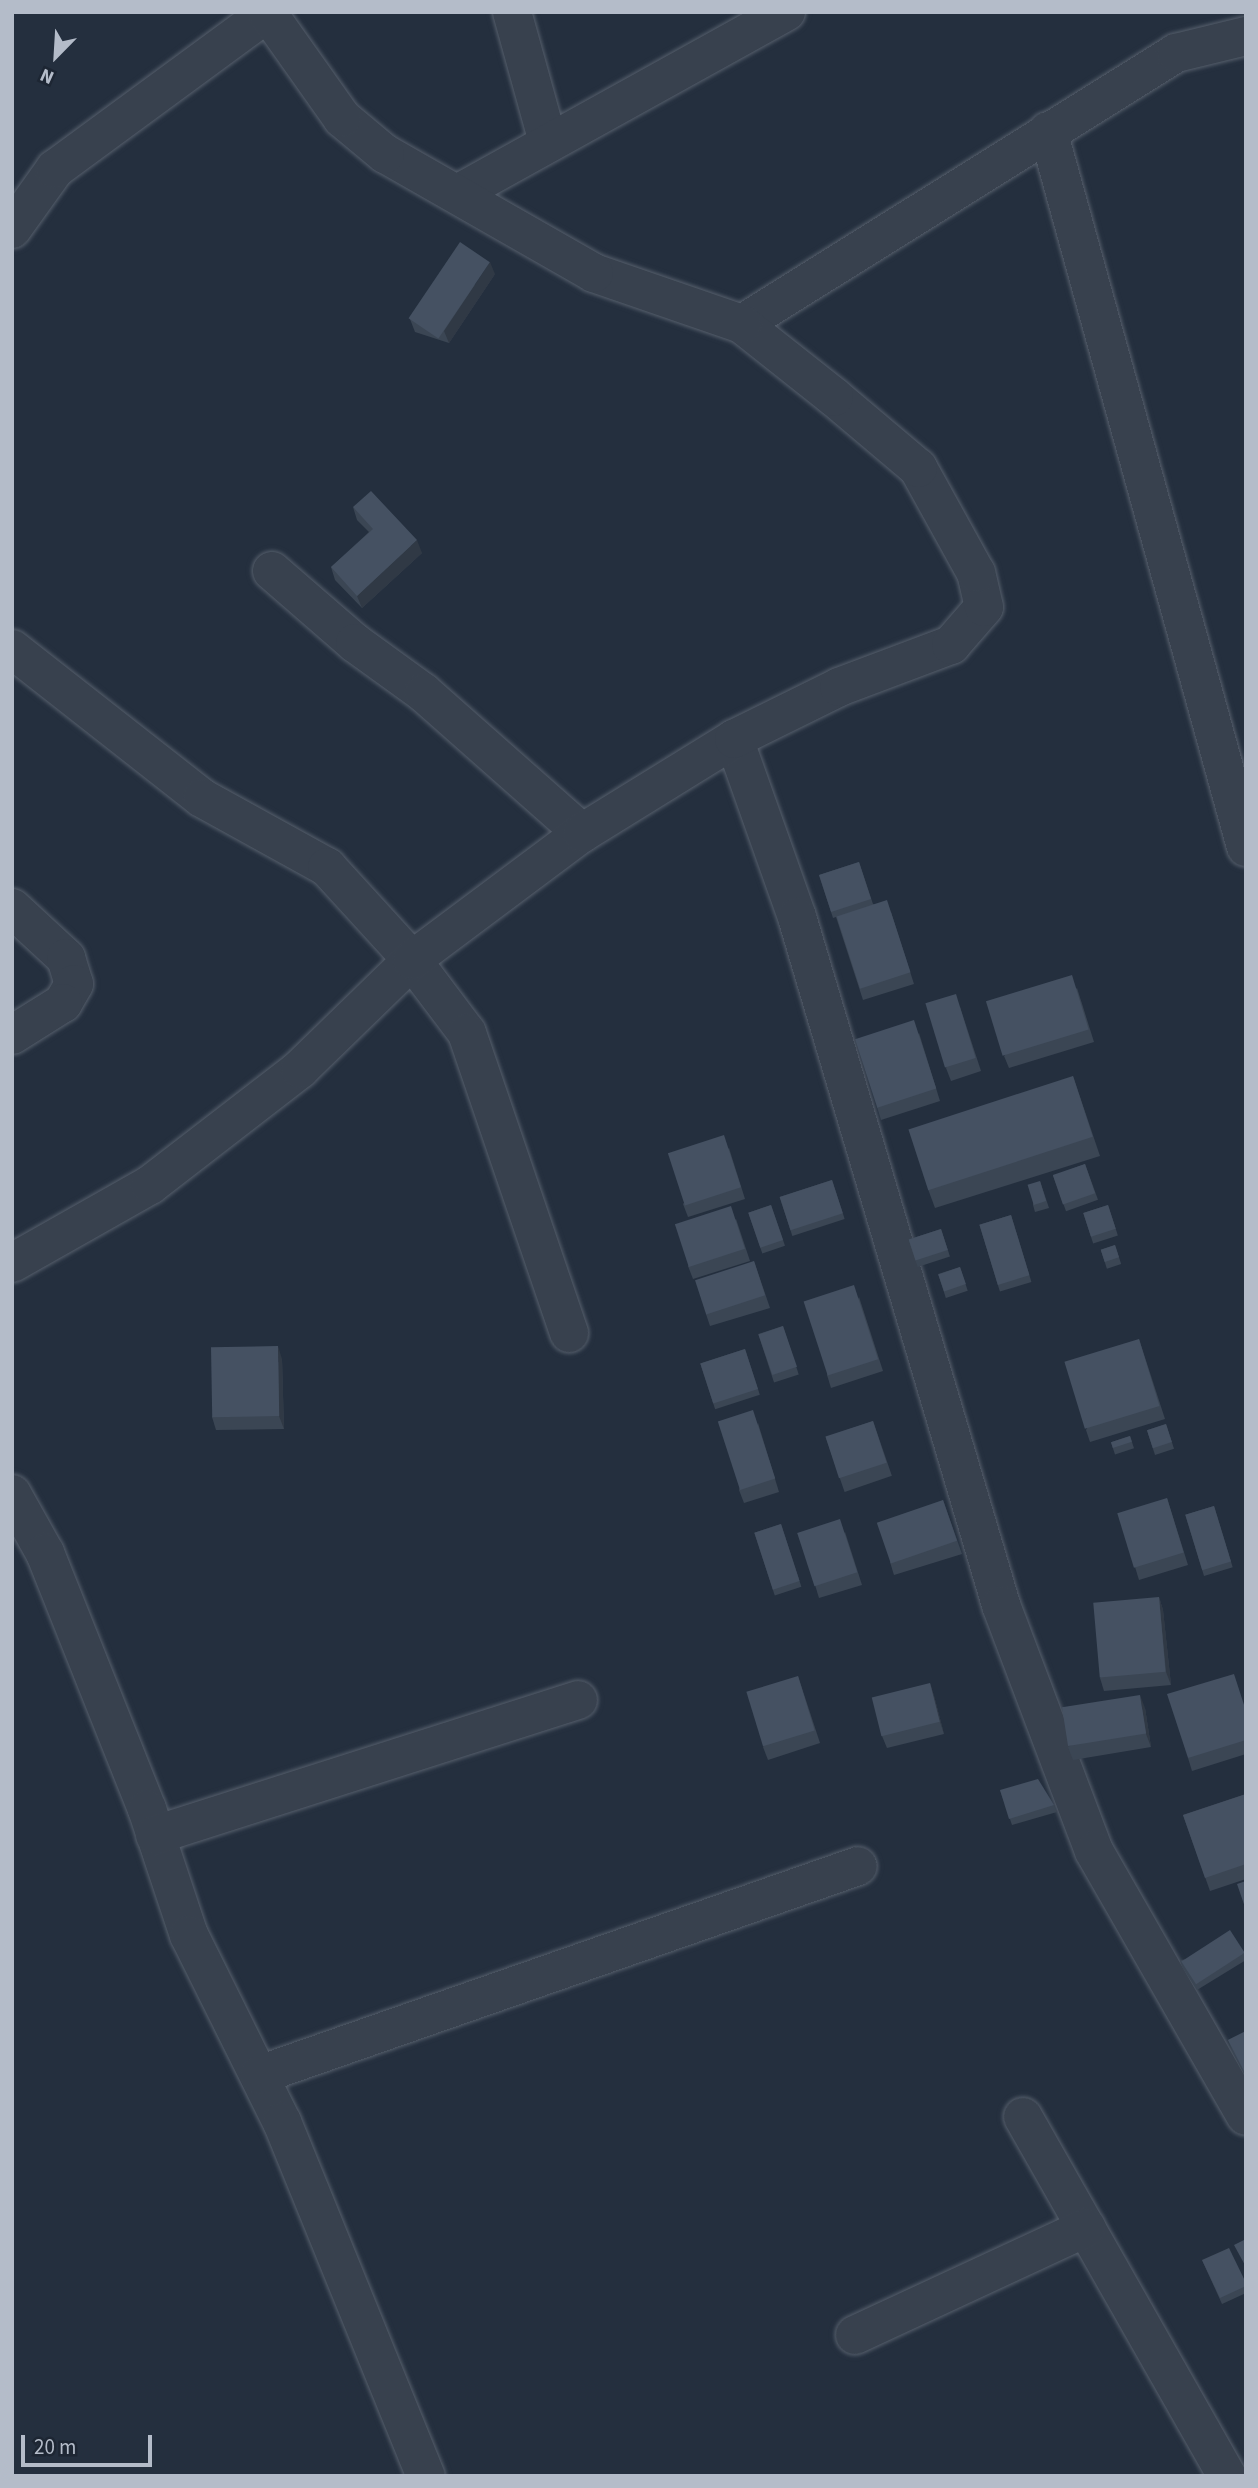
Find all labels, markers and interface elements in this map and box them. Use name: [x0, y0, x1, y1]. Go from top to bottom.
north arrow: [21, 21, 91, 91]
text: N: [36, 61, 59, 91]
scale bar: [24, 2422, 156, 2466]
text: 20 m: [34, 2432, 76, 2462]

